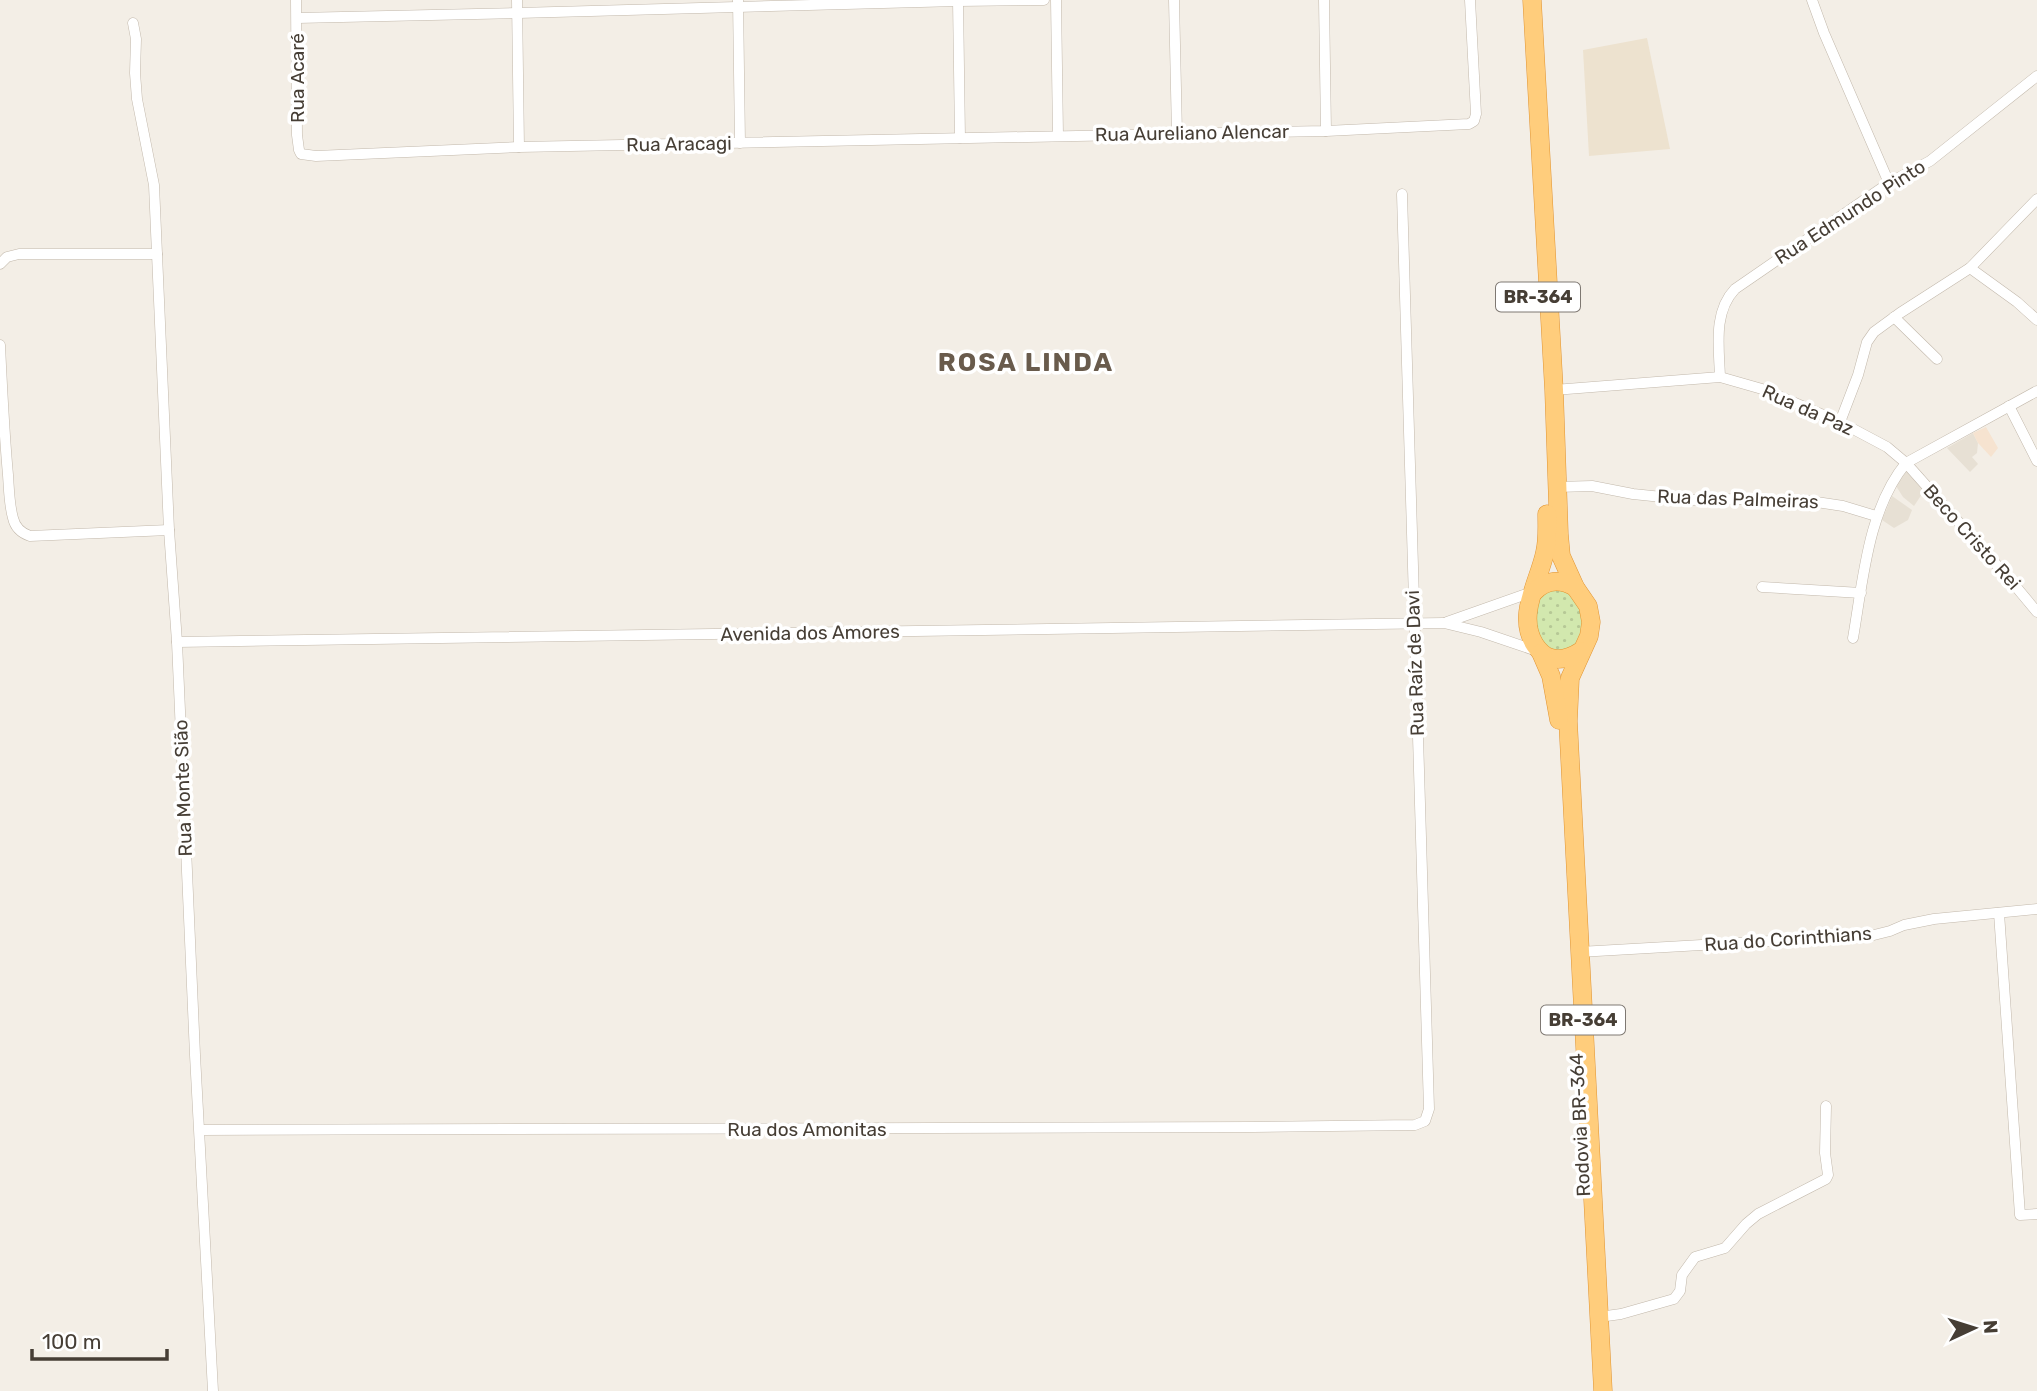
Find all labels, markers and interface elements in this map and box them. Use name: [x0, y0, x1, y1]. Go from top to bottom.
street label: Rua Acaré: [286, 33, 309, 123]
street label: Rua Aureliano Alencar: [1095, 120, 1290, 146]
street label: Rua Aracagi: [626, 132, 732, 156]
street label: Rua Edmundo Pinto: [1770, 155, 1930, 269]
road number: BR-364: [1496, 282, 1580, 312]
district label: ROSA LINDA: [938, 347, 1114, 378]
street label: Rua da Paz: [1759, 380, 1857, 440]
street label: Beco Cristo Rei: [1919, 479, 2025, 595]
street label: Rua das Palmeiras: [1657, 485, 1819, 513]
street label: Rua Raíz de Davi: [1401, 590, 1429, 736]
street label: Avenida dos Amores: [720, 620, 900, 646]
street label: Rua Monte Sião: [169, 719, 197, 857]
street label: Rua do Corinthians: [1703, 922, 1873, 956]
road number: BR-364: [1541, 1006, 1625, 1035]
street label: Rodovia BR-364: [1565, 1053, 1595, 1197]
street label: Rua dos Amonitas: [727, 1118, 887, 1141]
north arrow: [1939, 1293, 2009, 1363]
scale bar: [32, 1318, 166, 1362]
text: N: [1979, 1319, 2002, 1334]
text: 100 m: [42, 1329, 101, 1354]

